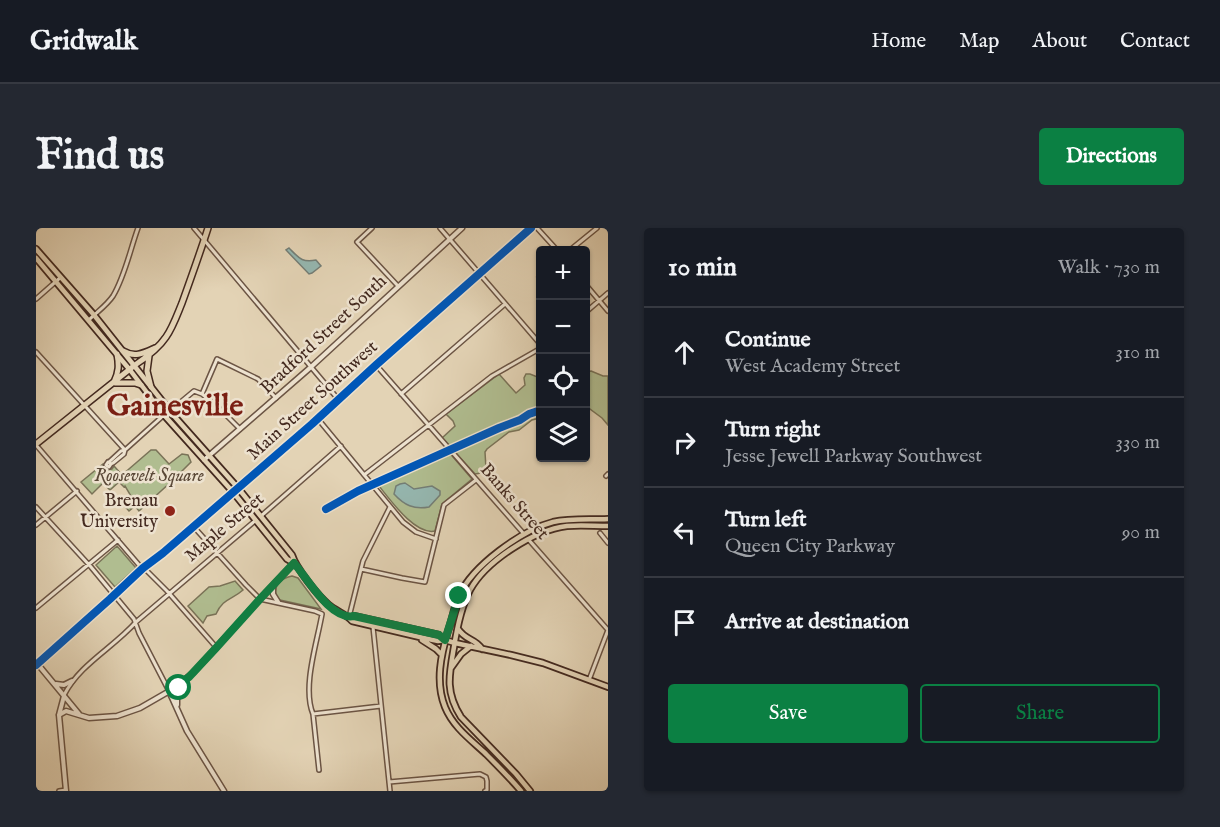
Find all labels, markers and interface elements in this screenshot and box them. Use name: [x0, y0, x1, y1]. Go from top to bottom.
text: Gridwalk: [30, 24, 138, 59]
text: Home: [871, 28, 926, 55]
text: Map: [959, 28, 999, 55]
text: About: [1032, 28, 1087, 55]
text: Contact: [1120, 28, 1190, 55]
button: Directions: [1039, 128, 1184, 185]
text: Find us: [36, 130, 164, 183]
map controls: [536, 246, 590, 462]
button: +: [536, 246, 590, 300]
text: 10 min: [668, 251, 737, 284]
text: Walk · 730 m: [1058, 255, 1160, 280]
street label: Bradford Street South: [256, 270, 392, 400]
button: −: [536, 300, 590, 354]
text: Continue: [725, 326, 811, 354]
street label: Main Street Southwest: [243, 336, 383, 466]
icon: ahead: [668, 336, 701, 369]
text: 310 m: [1116, 340, 1160, 365]
button: locate: [536, 354, 590, 408]
text: West Academy Street: [725, 354, 900, 379]
district label: Gainesville: [107, 388, 244, 426]
button: layers: [536, 408, 590, 462]
text: Turn right: [725, 416, 820, 444]
icon: right: [668, 426, 701, 459]
text: 330 m: [1115, 430, 1160, 455]
text: Jesse Jewell Parkway Southwest: [725, 444, 982, 469]
street label: Banks Street: [475, 459, 553, 545]
park label: Roosevelt Square: [94, 465, 204, 488]
street label: Maple Street: [181, 488, 269, 568]
place label: Brenau University: [80, 490, 158, 534]
marker: Brenau University: [163, 504, 177, 518]
text: Turn left: [725, 506, 807, 534]
icon: left: [668, 516, 701, 549]
text: 90 m: [1122, 520, 1160, 545]
text: Queen City Parkway: [725, 534, 895, 559]
route end: [445, 582, 471, 608]
icon: arrive: [668, 606, 701, 639]
text: Arrive at destination: [725, 608, 909, 636]
route start: [165, 674, 191, 700]
button: Save: [668, 684, 908, 743]
button: Share: [920, 684, 1160, 743]

